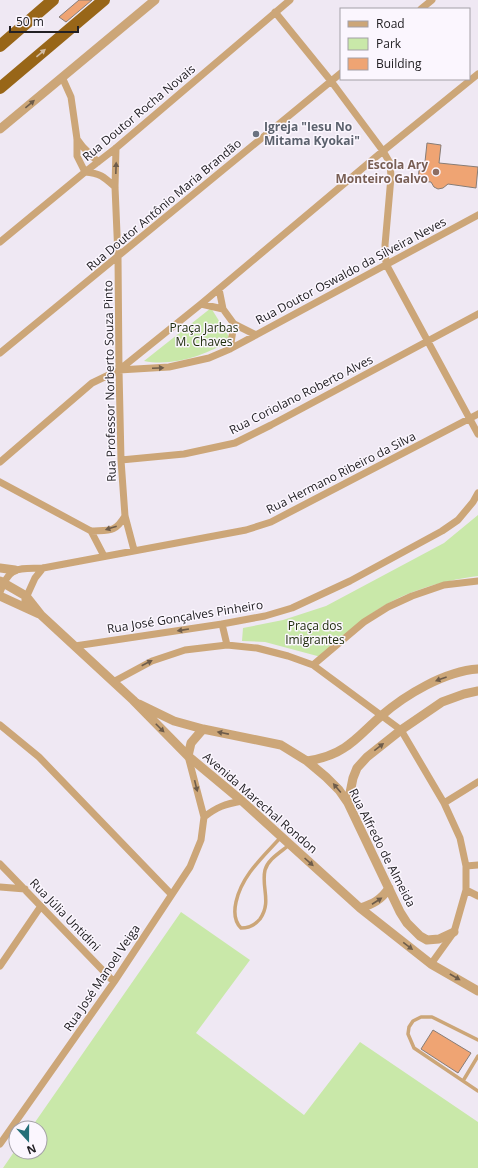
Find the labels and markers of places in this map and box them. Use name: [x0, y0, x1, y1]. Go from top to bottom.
place label: Igreja "Iesu No Mitama Kyokai": [264, 118, 360, 149]
marker: Igreja "Iesu No Mitama Kyokai": [251, 129, 261, 139]
place label: Escola Ary Monteiro Galvo: [336, 156, 428, 187]
marker: Escola Ary Monteiro Galvo: [431, 167, 441, 177]

